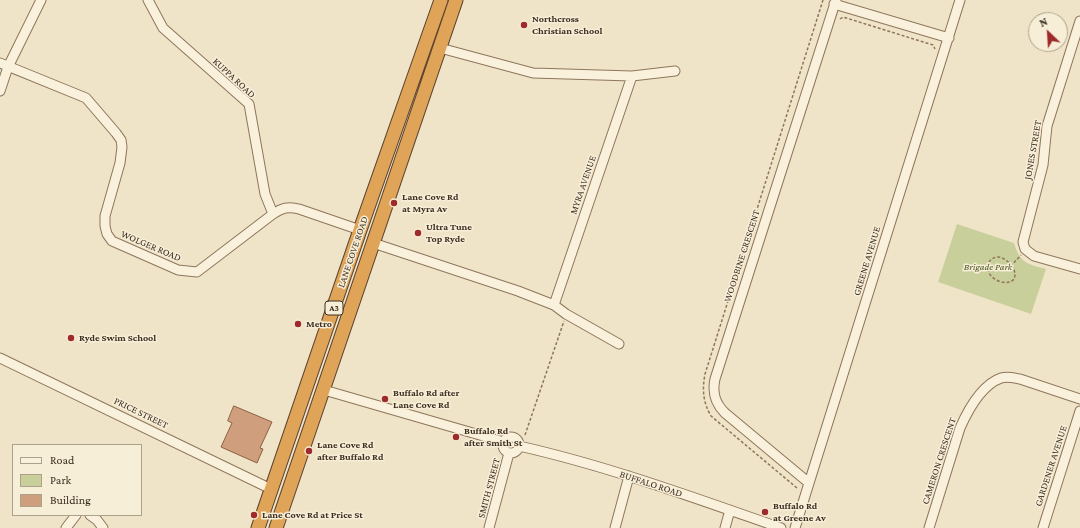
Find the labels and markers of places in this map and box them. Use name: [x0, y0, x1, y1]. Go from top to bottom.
place label: Northcross Christian School: [532, 13, 602, 36]
marker: Northcross Christian School: [519, 20, 529, 30]
place label: Lane Cove Rd at Myra Av: [402, 191, 458, 214]
marker: Lane Cove Rd at Myra Av: [389, 198, 399, 208]
place label: Ultra Tune Top Ryde: [426, 221, 472, 244]
marker: Ultra Tune Top Ryde: [413, 228, 423, 238]
place label: Metro: [306, 318, 332, 330]
marker: Metro: [293, 319, 303, 329]
place label: Ryde Swim School: [79, 332, 156, 344]
marker: Ryde Swim School: [66, 333, 76, 343]
place label: Buffalo Rd after Lane Cove Rd: [393, 387, 459, 410]
marker: Buffalo Rd after Lane Cove Rd: [380, 394, 390, 404]
place label: Buffalo Rd after Smith St: [464, 425, 522, 448]
marker: Buffalo Rd after Smith St: [451, 432, 461, 442]
place label: Lane Cove Rd after Buffalo Rd: [317, 439, 383, 462]
marker: Lane Cove Rd after Buffalo Rd: [304, 446, 314, 456]
place label: Buffalo Rd at Greene Av: [773, 500, 826, 524]
marker: Buffalo Rd at Greene Av: [760, 507, 770, 517]
place label: Lane Cove Rd at Price St: [262, 509, 363, 521]
marker: Lane Cove Rd at Price St: [249, 510, 259, 520]

